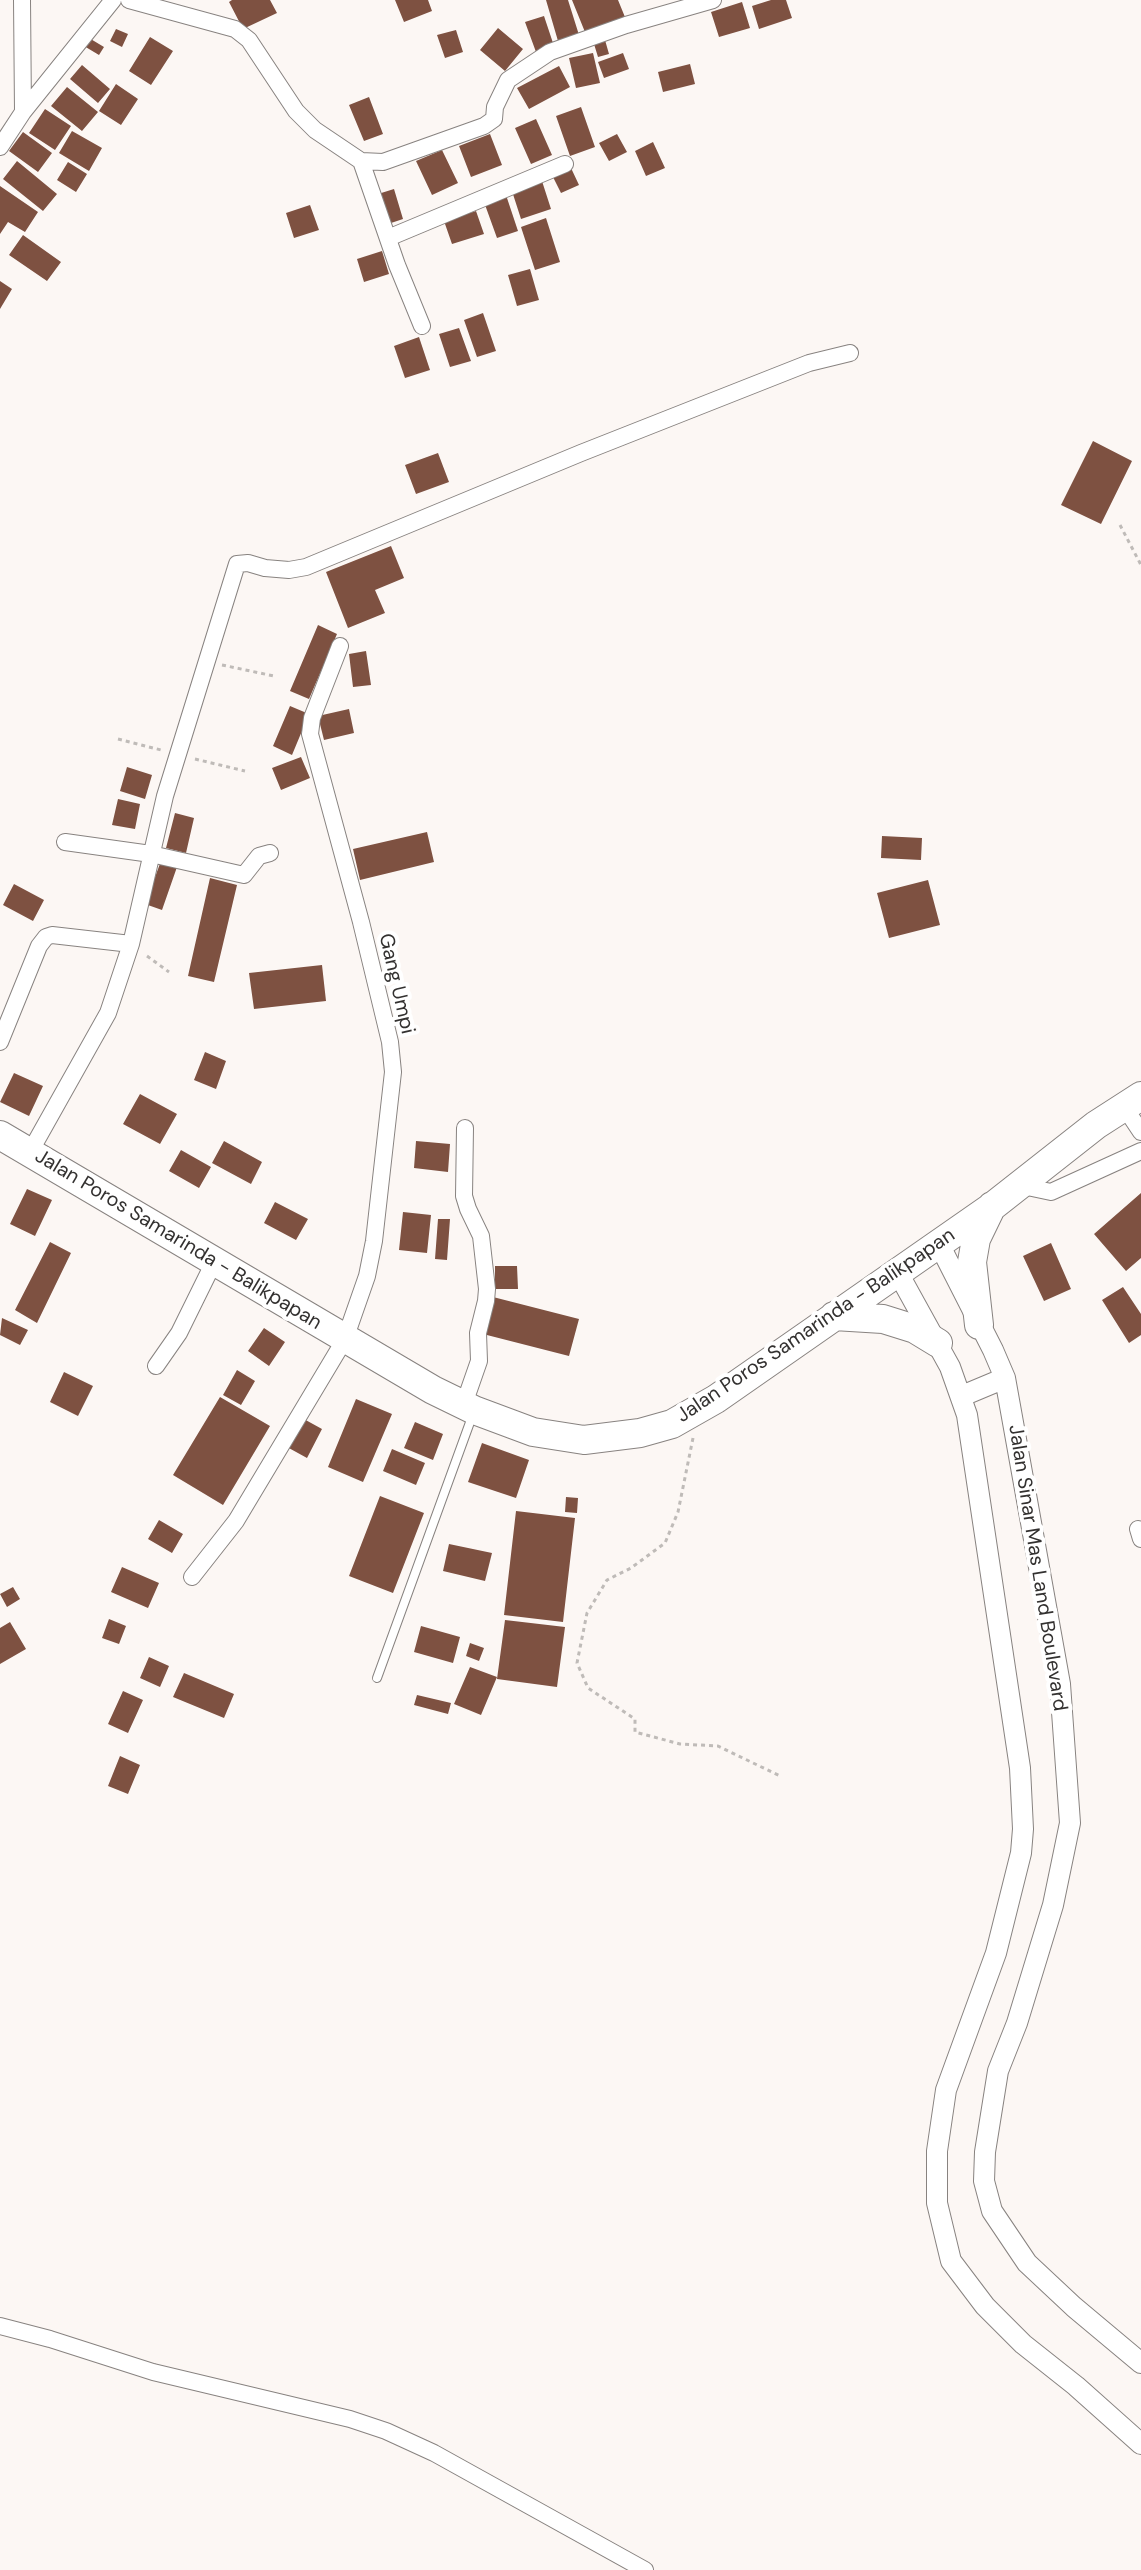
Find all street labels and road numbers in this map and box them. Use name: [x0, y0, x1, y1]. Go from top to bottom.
street label: Gang Umpi: [373, 931, 419, 1037]
street label: Jalan Poros Samarinda - Balikpapan: [30, 1145, 326, 1335]
street label: Jalan Poros Samarinda - Balikpapan: [672, 1224, 960, 1428]
street label: Jalan Sinar Mas Land Boulevard: [1002, 1423, 1072, 1713]

